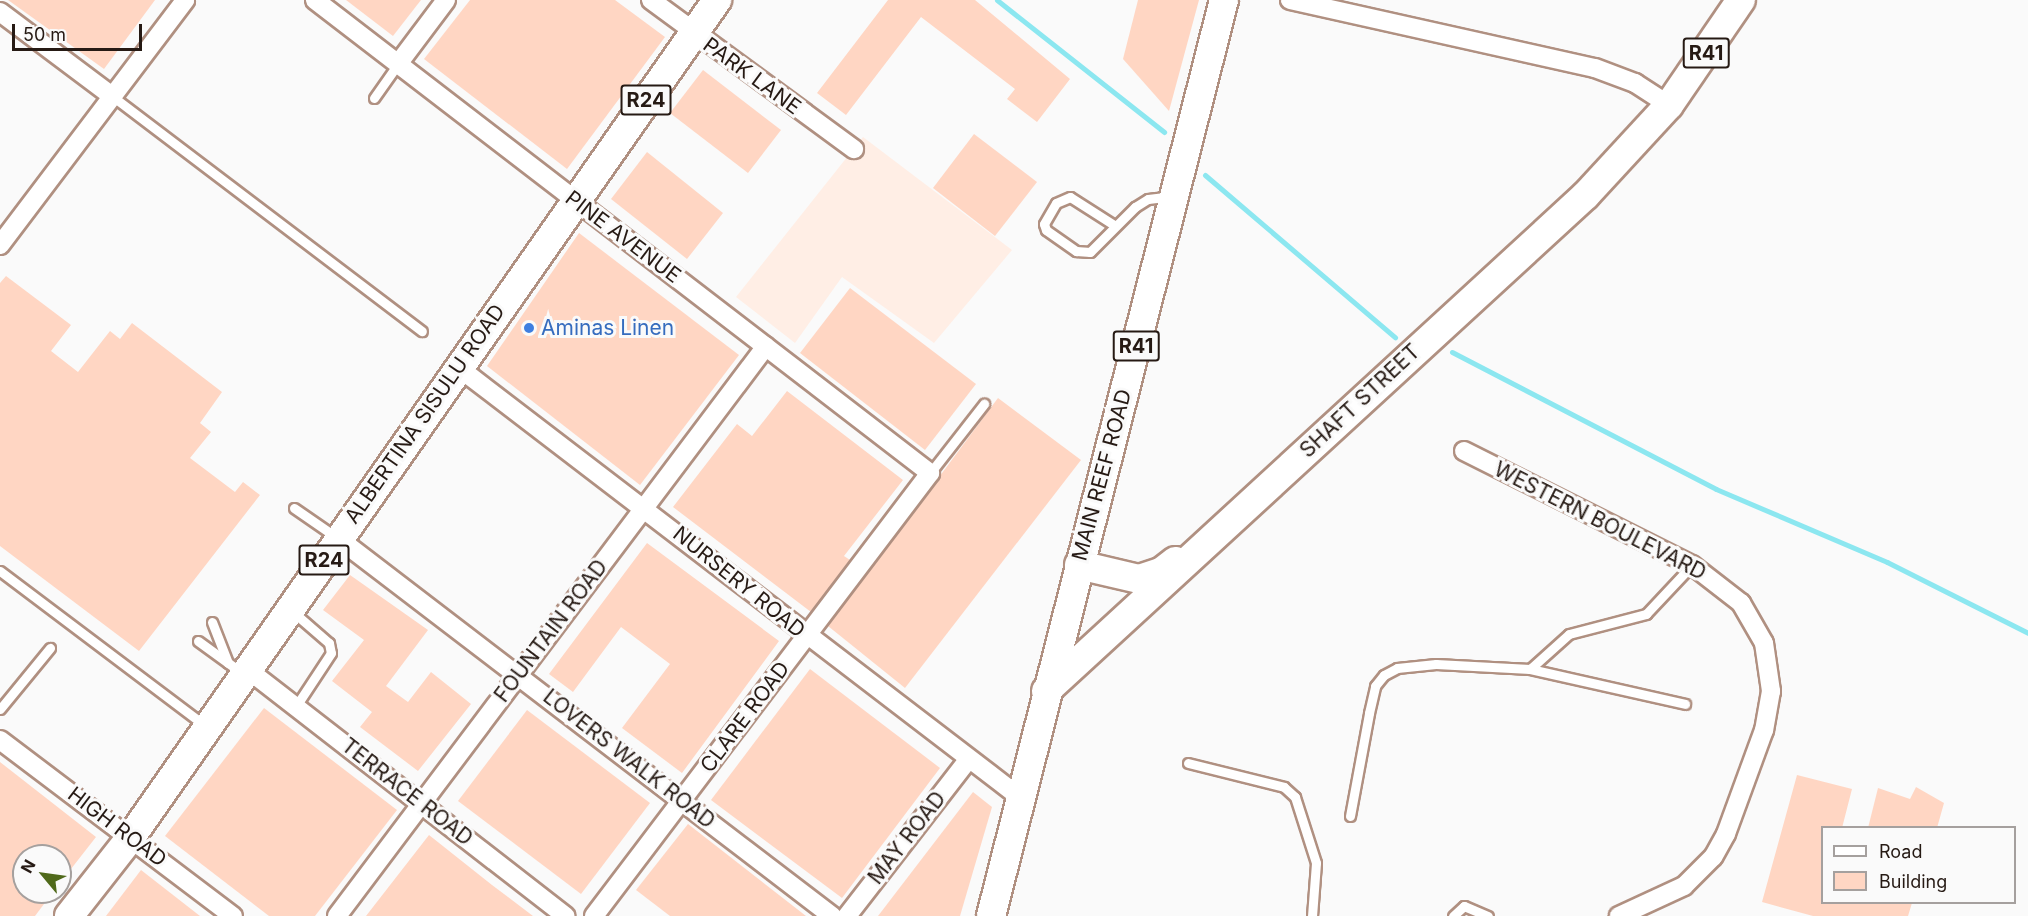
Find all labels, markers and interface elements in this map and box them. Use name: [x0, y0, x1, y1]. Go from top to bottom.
scale bar: [15, 12, 146, 50]
text: 50 m: [23, 24, 66, 45]
street label: PARK LANE: [698, 32, 806, 120]
road number: R41: [1682, 36, 1730, 70]
road number: R24: [620, 83, 672, 117]
street label: PINE AVENUE: [560, 186, 686, 288]
street label: ALBERTINA SISULU ROAD: [340, 300, 510, 528]
place label: Aminas Linen: [541, 315, 674, 341]
marker: Aminas Linen: [522, 321, 536, 335]
road number: R41: [1112, 329, 1160, 363]
street label: SHAFT STREET: [1295, 339, 1425, 463]
street label: MAIN REEF ROAD: [1067, 387, 1137, 563]
street label: WESTERN BOULEVARD: [1490, 457, 1710, 585]
street label: NURSERY ROAD: [668, 521, 810, 643]
road number: R24: [298, 543, 350, 577]
street label: FOUNTAIN ROAD: [489, 555, 613, 707]
street label: CLARE ROAD: [695, 657, 795, 777]
street label: LOVERS WALK ROAD: [538, 684, 720, 834]
street label: TERRACE ROAD: [336, 733, 478, 851]
street label: HIGH ROAD: [63, 782, 171, 872]
street label: MAY ROAD: [863, 787, 951, 889]
legend: [1821, 826, 2016, 904]
text: Road: [1879, 841, 1922, 862]
north arrow: [12, 844, 72, 904]
text: N: [16, 856, 40, 876]
text: Building: [1879, 871, 1947, 892]

